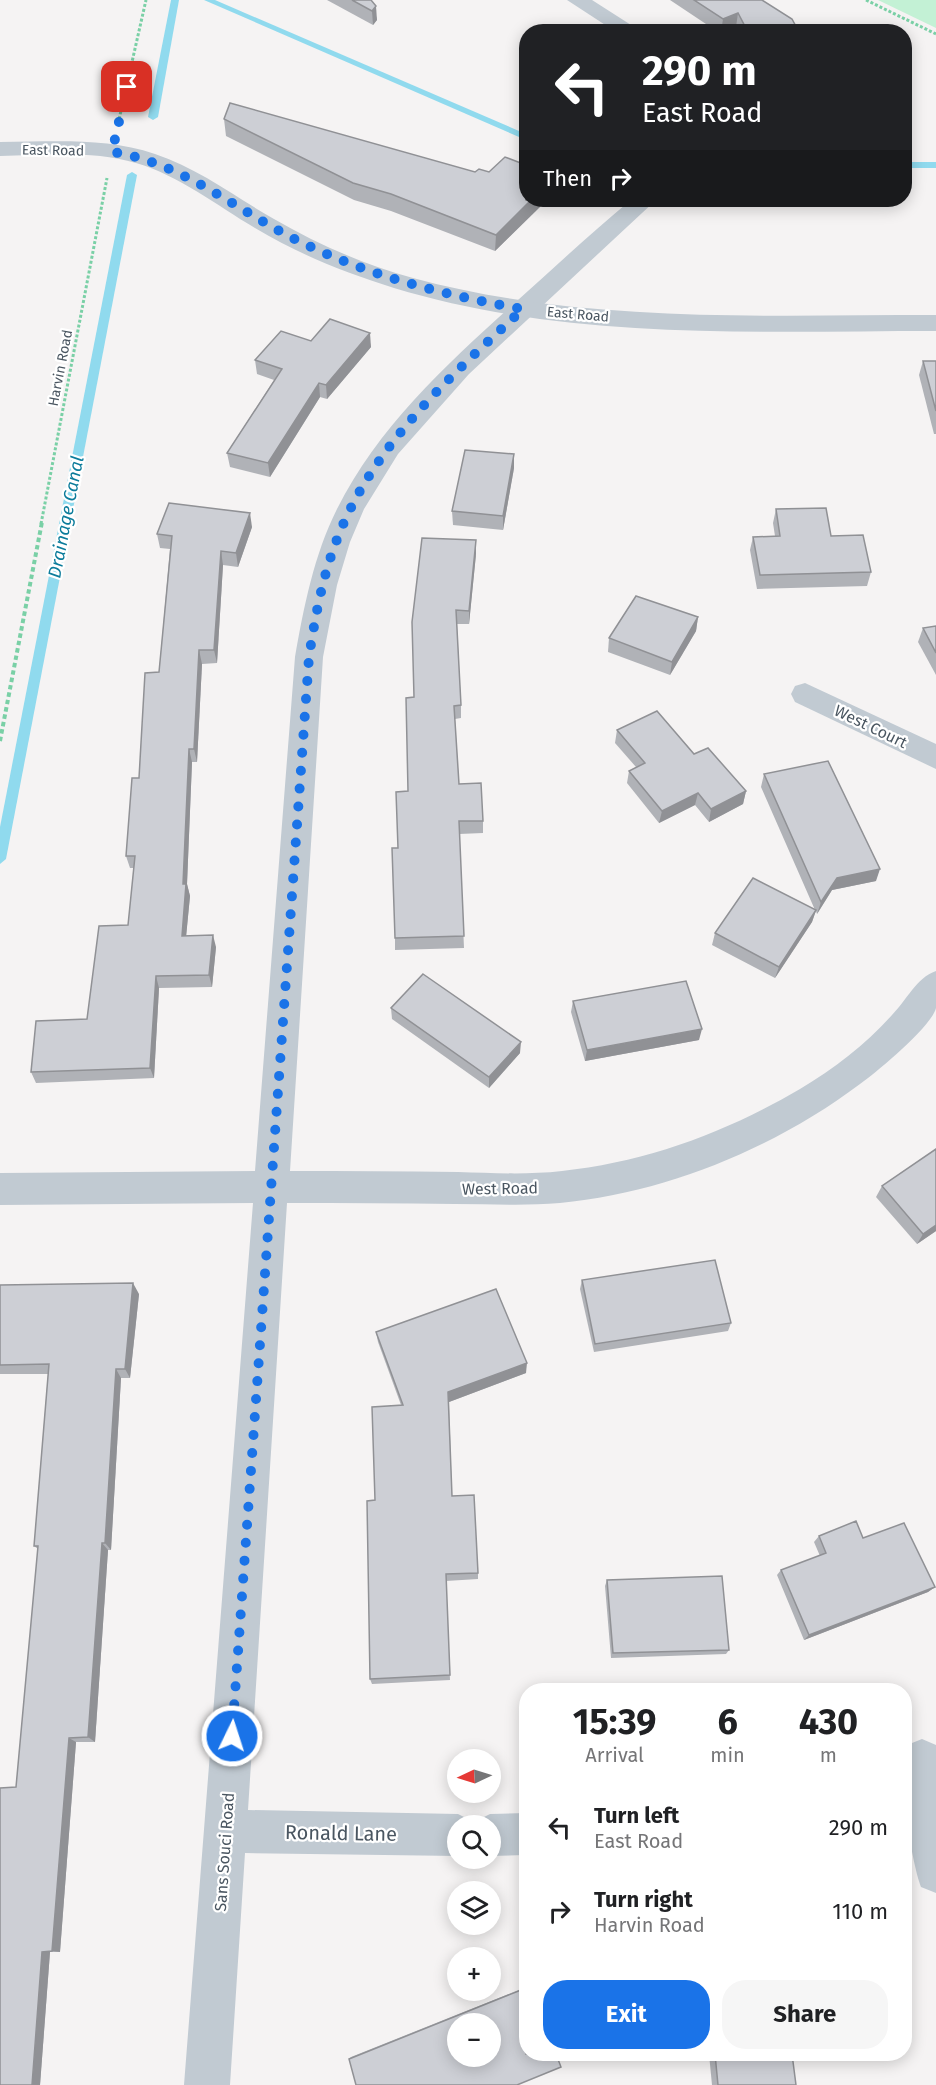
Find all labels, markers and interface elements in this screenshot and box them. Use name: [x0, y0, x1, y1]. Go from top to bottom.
text: 290 m: [642, 46, 757, 96]
icon: left: [543, 48, 621, 126]
pin: [101, 61, 152, 112]
icon: arrive: [110, 70, 143, 103]
text: East Road: [642, 97, 762, 129]
street label: East Road: [22, 141, 84, 160]
icon: right: [604, 162, 637, 195]
text: Then: [543, 165, 592, 192]
street label: East Road: [546, 303, 610, 326]
street label: Harvin Road: [45, 328, 76, 408]
water label: Drainage Canal: [43, 454, 89, 580]
street label: West Court: [831, 701, 910, 752]
street label: West Road: [462, 1178, 538, 1199]
text: 15:39: [573, 1700, 657, 1744]
text: 6: [717, 1700, 738, 1744]
text: 430: [799, 1700, 858, 1744]
position arrow: [200, 1704, 264, 1768]
text: Arrival: [585, 1743, 644, 1767]
text: min: [710, 1743, 745, 1767]
text: m: [820, 1743, 837, 1767]
north arrow: [447, 1749, 501, 1803]
map controls: [447, 1749, 501, 2067]
street label: Sans Souci Road: [211, 1792, 238, 1912]
text: Turn left: [594, 1802, 679, 1829]
icon: left: [543, 1811, 576, 1844]
text: 290 m: [829, 1814, 888, 1841]
button: search: [447, 1815, 501, 1869]
street label: Ronald Lane: [285, 1820, 397, 1846]
text: East Road: [594, 1829, 683, 1853]
button: layers: [447, 1881, 501, 1935]
text: Turn right: [594, 1886, 693, 1913]
icon: right: [543, 1895, 576, 1928]
text: 110 m: [832, 1898, 888, 1925]
text: Harvin Road: [594, 1913, 705, 1937]
button: +: [447, 1947, 501, 2001]
button: Exit: [543, 1980, 710, 2049]
button: Share: [722, 1980, 888, 2049]
button: −: [447, 2013, 501, 2067]

